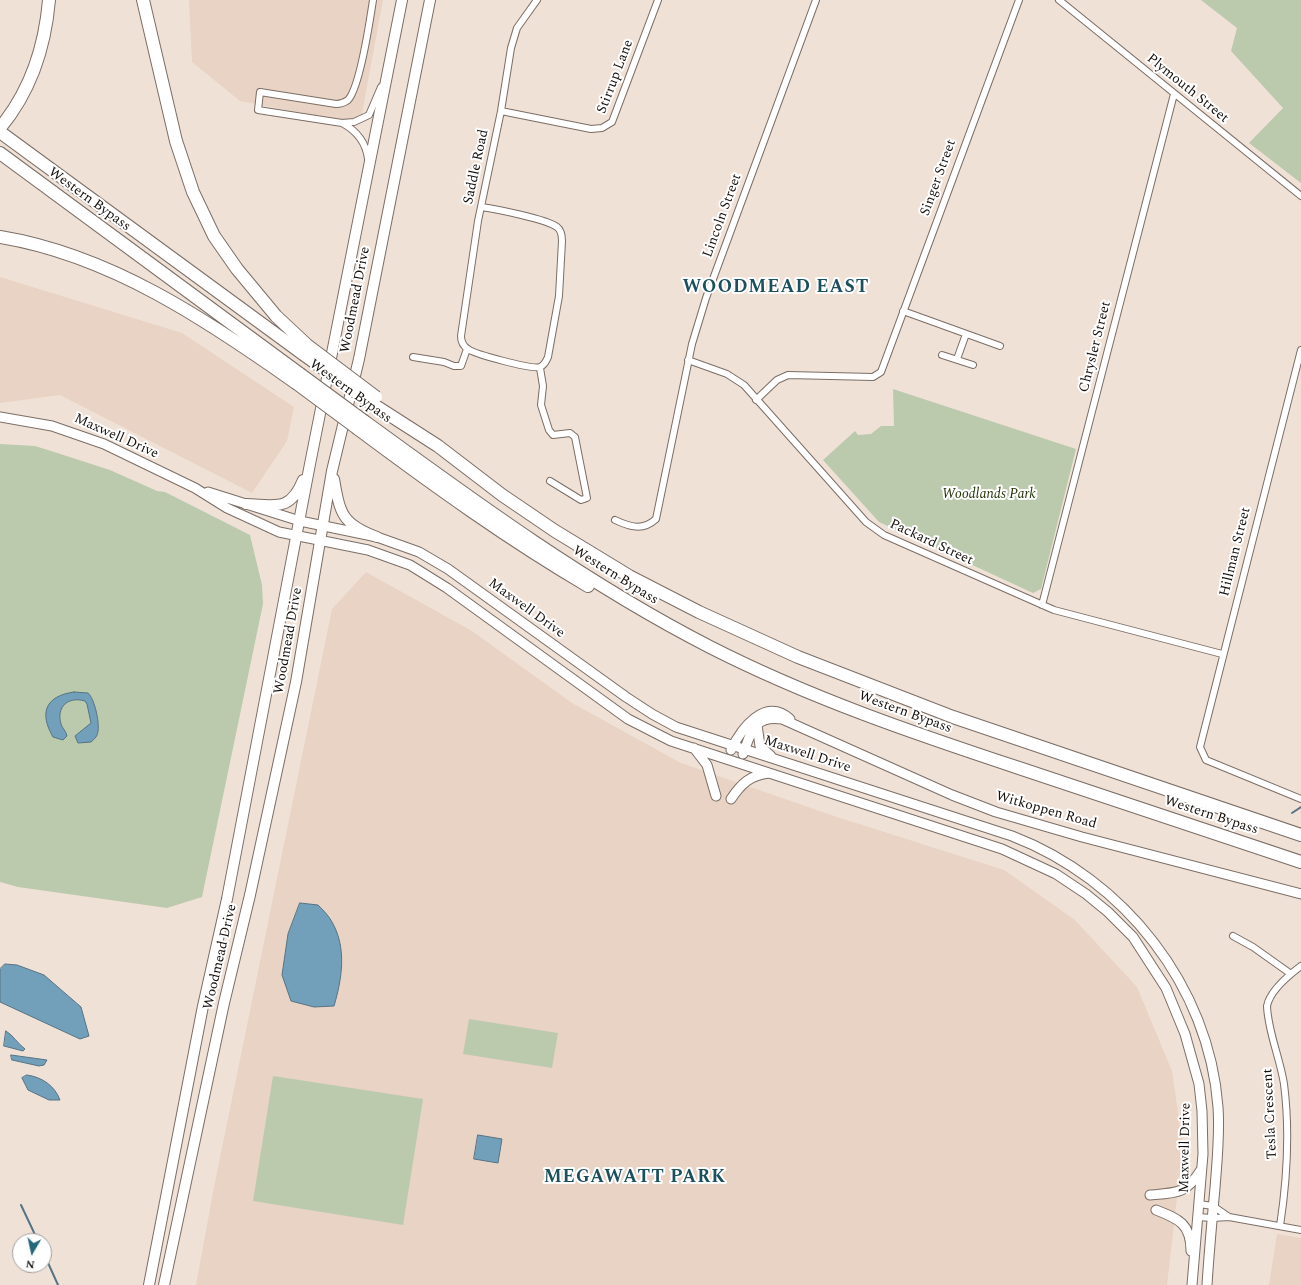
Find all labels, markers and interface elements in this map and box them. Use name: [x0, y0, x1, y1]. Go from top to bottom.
street label: Stirrup Lane: [594, 38, 638, 116]
street label: Plymouth Street: [1143, 51, 1231, 127]
street label: Saddle Road: [461, 128, 493, 206]
street label: Singer Street: [917, 138, 961, 218]
street label: Western Bypass: [44, 164, 134, 236]
street label: Lincoln Street: [700, 172, 746, 260]
street label: Woodmead Drive: [337, 245, 375, 355]
district label: WOODMEAD EAST: [683, 277, 869, 299]
street label: Chrysler Street: [1077, 300, 1115, 394]
street label: Western Bypass: [305, 356, 395, 428]
street label: Maxwell Drive: [71, 411, 161, 463]
park label: Woodlands Park: [942, 487, 1036, 503]
street label: Hillman Street: [1217, 506, 1255, 598]
street label: Packard Street: [887, 516, 975, 570]
street label: Western Bypass: [569, 543, 661, 609]
street label: Maxwell Drive: [484, 576, 568, 642]
street label: Woodmead Drive: [271, 586, 307, 696]
street label: Western Bypass: [856, 688, 954, 738]
street label: Maxwell Drive: [761, 733, 853, 777]
street label: Witkoppen Road: [994, 789, 1098, 833]
street label: Western Bypass: [1162, 793, 1260, 839]
street label: Woodmead Drive: [201, 903, 241, 1011]
street label: Tesla Crescent: [1260, 1068, 1282, 1160]
street label: Maxwell Drive: [1177, 1103, 1195, 1193]
district label: MEGAWATT PARK: [544, 1167, 726, 1189]
north arrow: [12, 1233, 52, 1273]
text: N: [24, 1255, 36, 1273]

